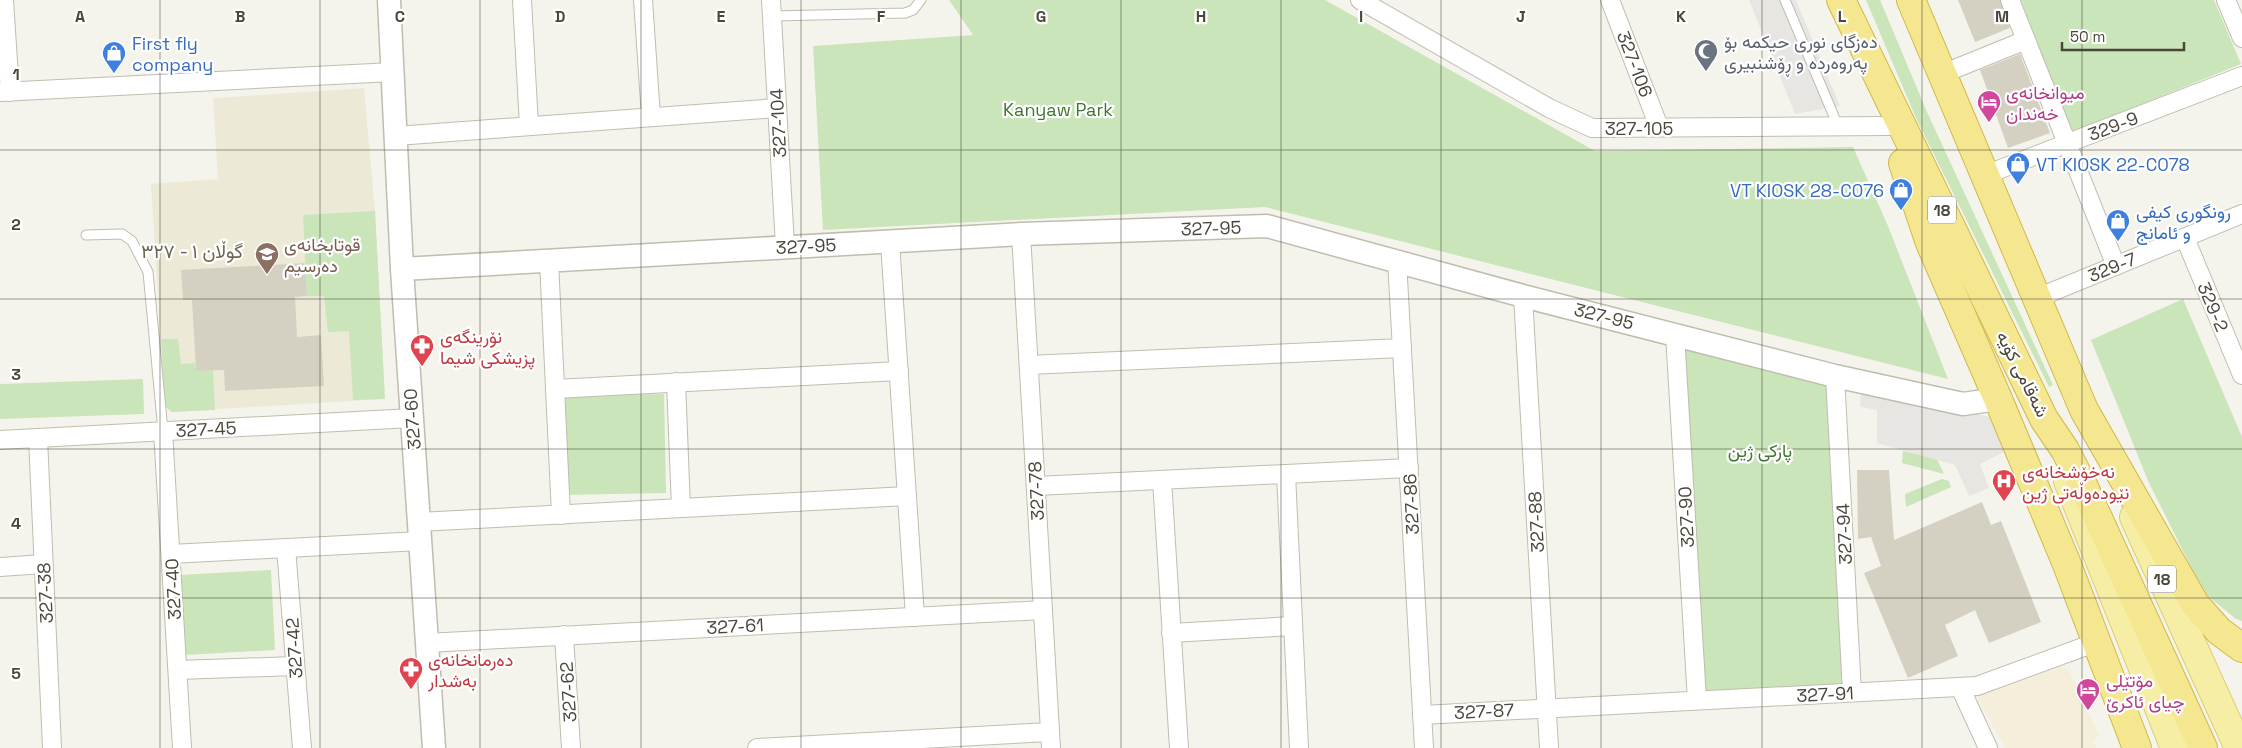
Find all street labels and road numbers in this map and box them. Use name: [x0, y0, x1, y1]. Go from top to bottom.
street label: 327-106: [1612, 28, 1658, 100]
street label: 327-104: [765, 88, 791, 158]
street label: 329-9: [2085, 106, 2141, 146]
street label: 327-105: [1605, 117, 1673, 140]
road number: 18: [1928, 196, 1956, 224]
street label: 327-95: [1180, 215, 1242, 241]
street label: 327-95: [775, 233, 837, 259]
street label: 329-7: [2085, 247, 2139, 287]
street label: 329-2: [2192, 279, 2234, 335]
street label: 327-95: [1572, 298, 1636, 334]
street label: شەقامی کۆیە: [1991, 327, 2055, 421]
street label: 327-60: [398, 388, 426, 450]
street label: 327-45: [175, 416, 237, 442]
street label: 327-78: [1023, 461, 1049, 521]
street label: 327-86: [1398, 473, 1424, 535]
street label: 327-90: [1673, 486, 1699, 548]
street label: 327-88: [1523, 491, 1549, 553]
street label: 327-94: [1831, 503, 1857, 565]
street label: 327-40: [160, 558, 186, 620]
street label: 327-38: [32, 562, 58, 624]
road number: 18: [2148, 566, 2176, 592]
street label: 327-61: [706, 613, 764, 639]
street label: 327-42: [280, 617, 308, 679]
street label: 327-62: [554, 661, 582, 723]
street label: 327-91: [1796, 681, 1854, 707]
street label: 327-87: [1453, 698, 1515, 724]

